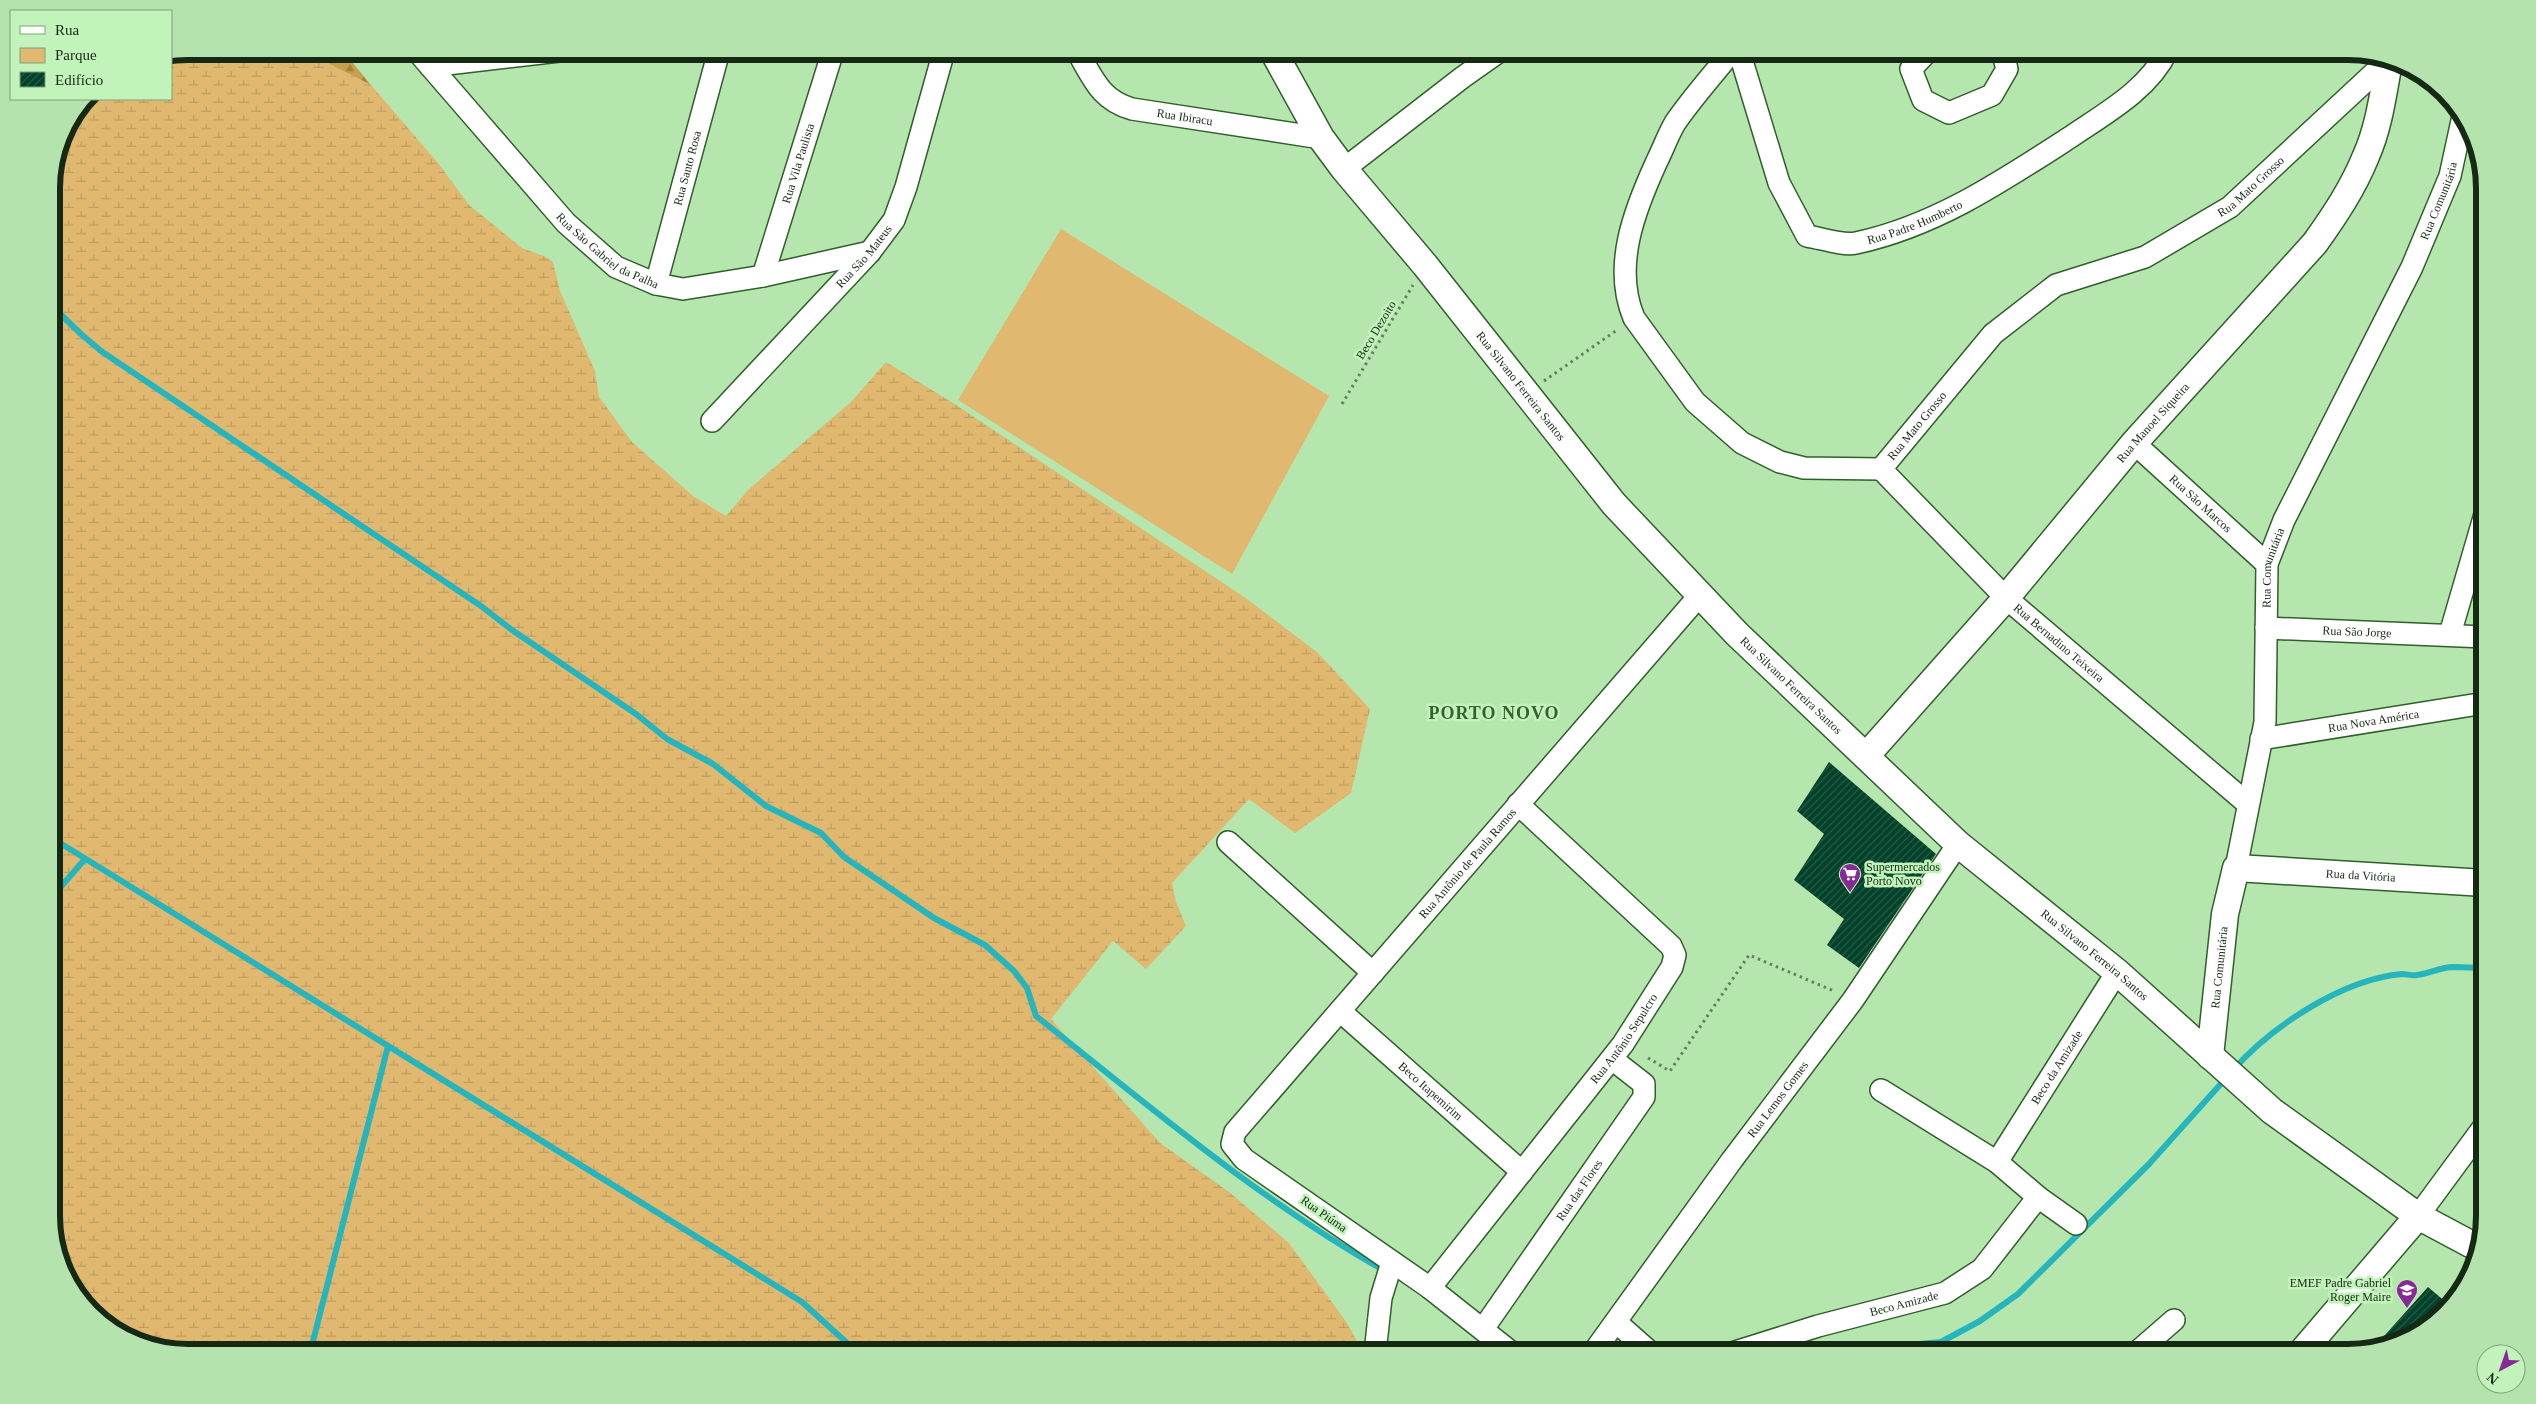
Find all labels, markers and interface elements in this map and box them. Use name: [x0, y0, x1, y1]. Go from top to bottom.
legend: [10, 10, 172, 100]
text: Rua: [55, 22, 80, 38]
text: Parque: [55, 47, 97, 63]
text: Edifício: [55, 72, 103, 88]
street label: Rua Ibiracu: [1156, 106, 1214, 128]
street label: Rua Vila Paulista: [779, 121, 817, 205]
street label: Rua Santo Rosa: [671, 129, 704, 207]
street label: Rua Mato Grosso: [2215, 153, 2287, 220]
street label: Rua Comunitária: [2417, 160, 2460, 242]
street label: Rua Padre Humberto: [1866, 197, 1965, 247]
street label: Rua São Gabriel da Palha: [553, 210, 661, 292]
street label: Rua São Mateus: [833, 222, 895, 291]
street label: Beco Dezoito: [1353, 298, 1399, 362]
street label: Rua Silvano Ferreira Santos: [1473, 329, 1568, 444]
street label: Rua Manoel Siqueira: [2114, 379, 2193, 465]
street label: Rua Mato Grosso: [1884, 389, 1949, 463]
street label: Rua São Marcos: [2167, 472, 2235, 536]
street label: Rua Comunitária: [2259, 525, 2288, 608]
street label: Rua Bernadino Teixeira: [2011, 601, 2107, 686]
street label: Rua São Jorge: [2322, 623, 2392, 640]
street label: Rua Silvano Ferreira Santos: [1737, 634, 1845, 737]
district label: PORTO NOVO: [1428, 703, 1560, 723]
street label: Rua Nova América: [2327, 707, 2421, 735]
street label: Rua Antônio de Paula Ramos: [1416, 805, 1519, 921]
place label: Supermercados Porto Novo: [1866, 860, 1940, 888]
supermarket icon: Supermercados Porto Novo: [1838, 862, 1862, 893]
street label: Rua da Vitória: [2325, 866, 2397, 885]
street label: Rua Silvano Ferreira Santos: [2038, 906, 2151, 1004]
street label: Rua Comunitária: [2208, 925, 2231, 1009]
street label: Rua Antônio Sepulcro: [1587, 991, 1660, 1086]
street label: Beco da Amizade: [2028, 1028, 2085, 1107]
street label: Rua Lemos Gomes: [1745, 1058, 1811, 1140]
street label: Beco Itapemirim: [1396, 1059, 1466, 1124]
street label: Rua das Flores: [1553, 1157, 1606, 1223]
street label: Rua Piúma: [1298, 1193, 1350, 1235]
place label: EMEF Padre Gabriel Roger Maire: [2290, 1276, 2392, 1304]
school or university icon: EMEF Padre Gabriel Roger Maire: [2395, 1278, 2419, 1309]
street label: Beco Amizade: [1868, 1288, 1940, 1319]
north arrow: [2476, 1344, 2526, 1394]
text: N: [2484, 1369, 2502, 1387]

